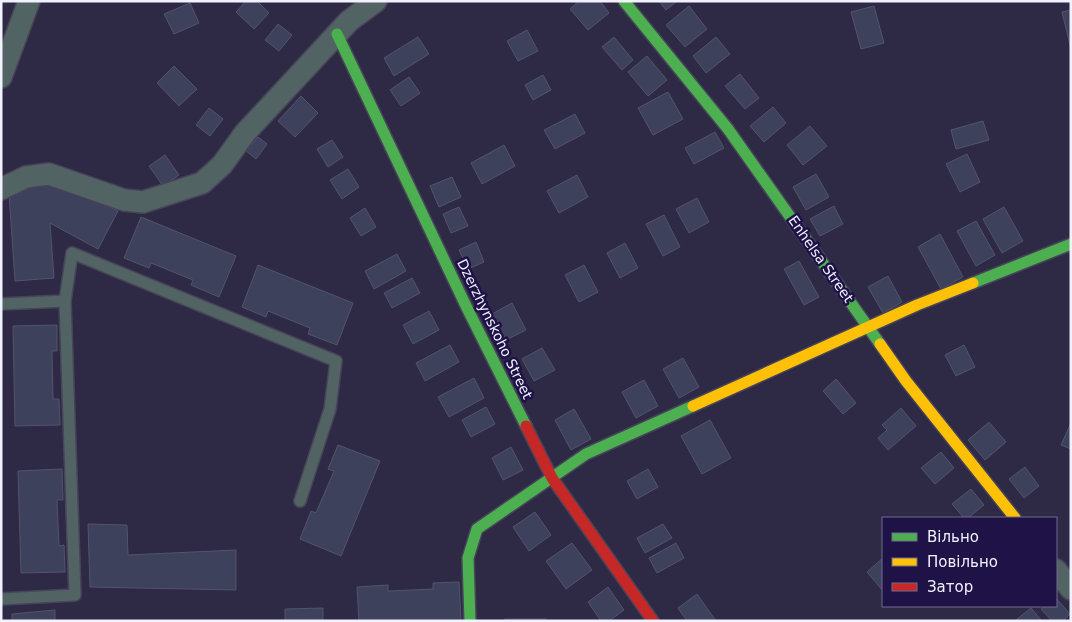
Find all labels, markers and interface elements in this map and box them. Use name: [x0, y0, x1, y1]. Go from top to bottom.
street label: Enhelsa Street: [785, 213, 857, 306]
street label: Dzerzhynskoho Street: [454, 256, 536, 402]
legend: [882, 517, 1057, 607]
text: Вільно: [927, 528, 979, 546]
text: Повільно: [927, 553, 998, 571]
text: Затор: [927, 578, 973, 596]

